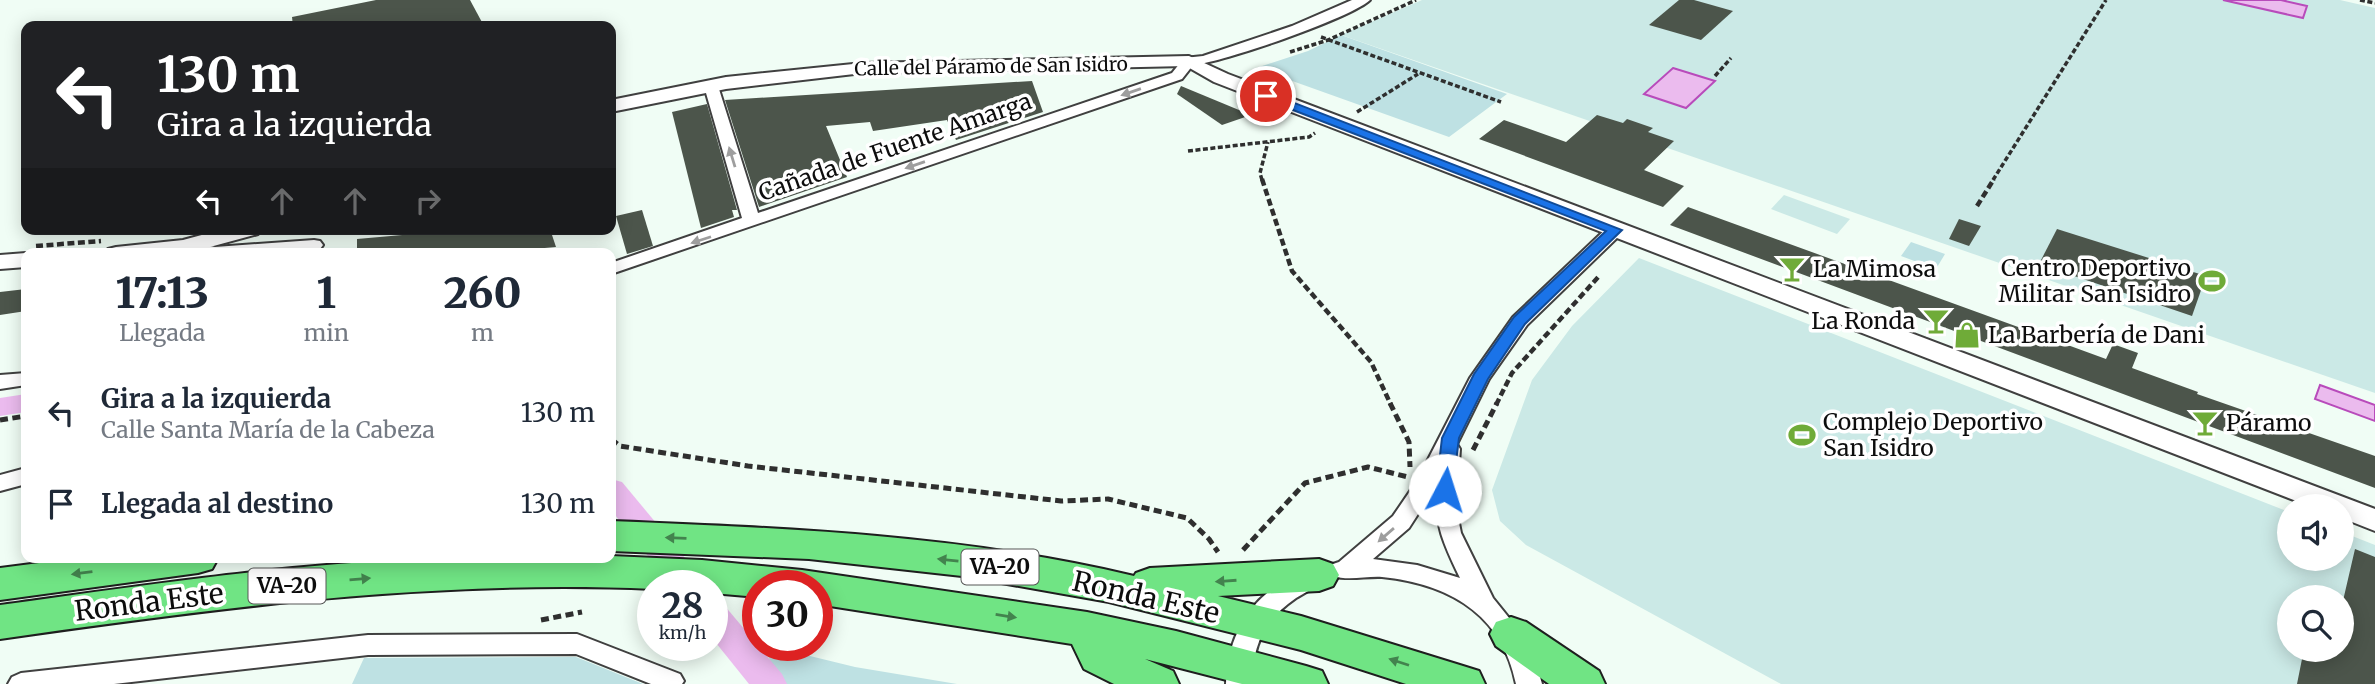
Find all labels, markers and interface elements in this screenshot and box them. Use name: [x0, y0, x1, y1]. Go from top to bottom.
text: 130 m: [157, 44, 300, 105]
icon: left: [42, 49, 133, 140]
street label: Calle del Páramo de San Isidro: [854, 52, 1128, 80]
pin: [1236, 66, 1296, 126]
icon: arrive: [1247, 77, 1285, 115]
street label: Cañada de Fuente Amarga: [754, 86, 1035, 207]
one-way arrow: [1120, 87, 1141, 98]
text: Gira a la izquierda: [157, 105, 432, 145]
one-way arrow: [727, 146, 737, 167]
one-way arrow: [905, 160, 926, 171]
icon: left: [190, 182, 228, 220]
icon: ahead: [263, 182, 301, 220]
icon: ahead: [336, 182, 374, 220]
icon: right: [409, 182, 447, 220]
one-way arrow: [690, 235, 711, 246]
place label: Centro Deportivo Militar San Isidro: [1999, 253, 2191, 308]
bar icon: La Mimosa: [1777, 254, 1807, 284]
place label: La Mimosa: [1813, 254, 1936, 283]
sports icon: Centro Deportivo Militar San Isidro: [2197, 266, 2227, 296]
text: 17:13: [116, 267, 209, 319]
text: 1: [316, 267, 336, 319]
text: 260: [444, 267, 521, 319]
place label: La Ronda: [1811, 306, 1915, 335]
bar icon: La Ronda: [1921, 306, 1951, 336]
text: Llegada: [119, 318, 205, 347]
text: min: [304, 318, 349, 347]
text: m: [471, 318, 494, 347]
shop icon: La Barbería de Dani: [1952, 320, 1982, 350]
place label: La Barbería de Dani: [1988, 320, 2205, 349]
text: Gira a la izquierda: [101, 382, 331, 415]
icon: left: [42, 394, 80, 432]
text: 130 m: [521, 396, 595, 429]
place label: Complejo Deportivo San Isidro: [1823, 407, 2043, 462]
bar icon: Páramo: [2190, 408, 2220, 438]
place label: Páramo: [2226, 408, 2311, 437]
text: Calle Santa María de la Cabeza: [101, 415, 435, 444]
sports icon: Complejo Deportivo San Isidro: [1787, 420, 1817, 450]
position arrow: [1408, 453, 1482, 527]
icon: arrive: [42, 485, 80, 523]
text: Llegada al destino: [101, 487, 333, 520]
text: 130 m: [521, 487, 595, 520]
map controls: [2277, 494, 2354, 662]
button: sound: [2277, 494, 2354, 571]
one-way arrow: [1377, 527, 1395, 543]
one-way arrow: [665, 533, 687, 544]
road number: VA-20: [962, 550, 1038, 584]
one-way arrow: [936, 554, 958, 565]
street label: Ronda Este: [1069, 563, 1223, 631]
one-way arrow: [71, 568, 93, 579]
road number: VA-20: [248, 568, 326, 604]
speed limit sign: 30: [742, 570, 833, 661]
one-way arrow: [349, 573, 371, 584]
street label: Ronda Este: [72, 575, 226, 629]
one-way arrow: [1215, 576, 1237, 587]
text: 28: [661, 584, 704, 628]
button: search: [2277, 585, 2354, 662]
one-way arrow: [995, 611, 1017, 622]
text: km/h: [659, 621, 706, 644]
one-way arrow: [1388, 656, 1409, 667]

